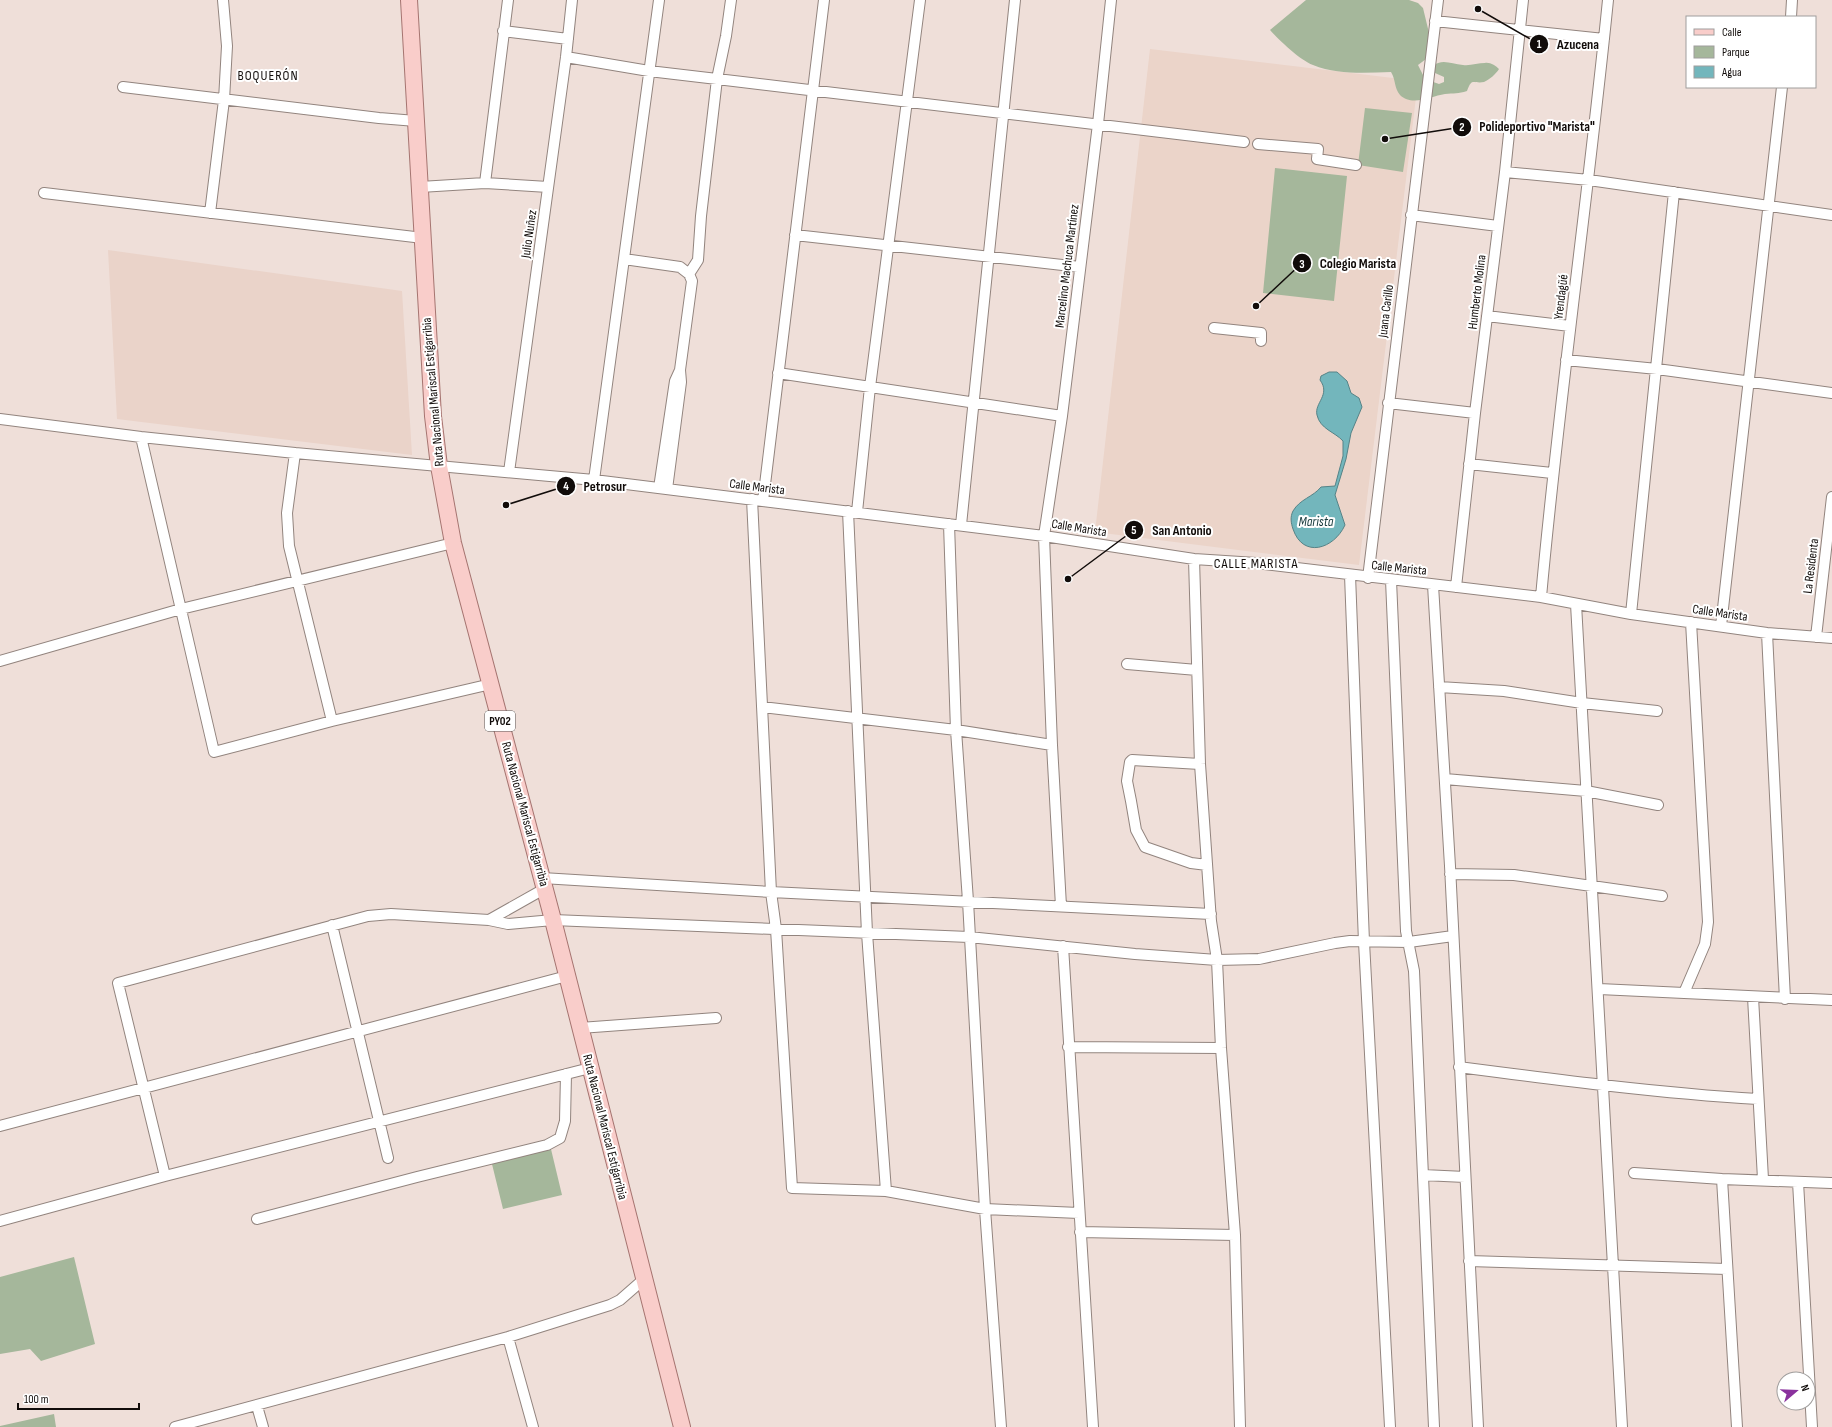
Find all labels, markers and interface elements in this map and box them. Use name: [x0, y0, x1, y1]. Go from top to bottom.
legend: [1686, 16, 1816, 88]
text: Calle: [1722, 25, 1742, 40]
callout: Azucena: [1529, 31, 1607, 57]
text: Azucena: [1556, 36, 1599, 53]
text: 1: [1537, 37, 1542, 52]
text: Parque: [1722, 45, 1750, 60]
text: Agua: [1721, 65, 1742, 80]
district label: BOQUERÓN: [237, 67, 299, 84]
callout: Polideportivo "Marista": [1452, 114, 1603, 140]
text: Polideportivo "Marista": [1479, 118, 1595, 135]
text: 2: [1459, 120, 1465, 135]
street label: Marcelino Machuca Martínez: [1051, 203, 1083, 329]
street label: Julio Nuñez: [518, 209, 540, 260]
callout: Colegio Marista: [1292, 250, 1404, 276]
street label: Humberto Molina: [1464, 254, 1490, 330]
text: Colegio Marista: [1320, 255, 1397, 272]
text: 3: [1299, 257, 1305, 272]
street label: Yrendagüé: [1550, 273, 1572, 321]
street label: Juana Carillo: [1375, 284, 1397, 339]
street label: Ruta Nacional Mariscal Estigarribia: [419, 317, 447, 467]
callout: Petrosur: [556, 473, 635, 499]
street label: Calle Marista: [728, 476, 786, 498]
text: Petrosur: [583, 478, 627, 495]
text: 4: [563, 479, 569, 494]
water label: Marista: [1299, 513, 1334, 530]
street label: Calle Marista: [1050, 516, 1108, 540]
callout: San Antonio: [1124, 517, 1219, 543]
text: San Antonio: [1152, 522, 1212, 539]
text: 5: [1131, 523, 1137, 538]
street label: La Residenta: [1800, 538, 1822, 594]
district label: CALLE MARISTA: [1214, 555, 1298, 572]
street label: Calle Marista: [1370, 557, 1428, 579]
street label: Calle Marista: [1691, 601, 1749, 625]
road number: PY02: [485, 711, 515, 731]
street label: Ruta Nacional Mariscal Estigarribia: [498, 740, 552, 888]
street label: Ruta Nacional Mariscal Estigarribia: [579, 1053, 631, 1201]
north arrow: [1776, 1371, 1816, 1411]
text: N: [1798, 1383, 1812, 1393]
scale bar: [18, 1385, 139, 1411]
text: 100 m: [24, 1392, 49, 1407]

